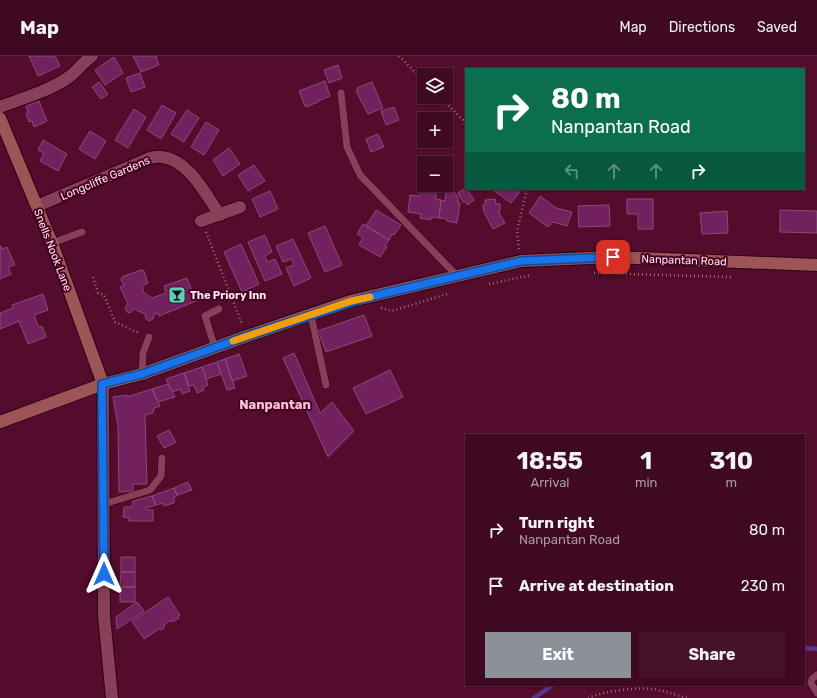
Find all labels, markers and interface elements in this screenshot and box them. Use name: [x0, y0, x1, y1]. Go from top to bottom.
text: Map: [20, 16, 59, 39]
text: Map: [620, 19, 647, 36]
text: Directions: [669, 19, 735, 36]
text: Saved: [757, 19, 797, 36]
map controls: [417, 68, 453, 192]
button: layers: [417, 68, 453, 104]
text: 80 m: [551, 82, 621, 115]
icon: right: [485, 84, 537, 136]
button: +: [417, 112, 453, 148]
text: Nanpantan Road: [551, 116, 691, 138]
street label: Longcliffe Gardens: [58, 154, 152, 203]
button: −: [417, 156, 453, 192]
icon: left: [561, 160, 583, 182]
icon: ahead: [603, 160, 625, 182]
icon: ahead: [645, 160, 667, 182]
icon: right: [687, 160, 709, 182]
street label: Snells Nook Lane: [31, 207, 74, 293]
pin: [596, 240, 630, 274]
icon: arrive: [602, 246, 624, 268]
street label: Nanpantan Road: [641, 253, 727, 268]
bar icon: The Priory Inn: [167, 285, 187, 305]
place label: The Priory Inn: [190, 289, 266, 302]
district label: Nanpantan: [239, 397, 311, 412]
text: 18:55: [517, 447, 583, 475]
text: 1: [640, 447, 652, 475]
text: 310: [709, 447, 753, 475]
text: Arrival: [530, 475, 569, 490]
text: min: [635, 475, 658, 490]
text: m: [725, 475, 737, 490]
text: Turn right: [519, 514, 594, 532]
icon: right: [485, 519, 507, 541]
text: 80 m: [749, 521, 785, 539]
text: Nanpantan Road: [519, 532, 620, 547]
position arrow: [83, 553, 125, 595]
icon: arrive: [485, 575, 507, 597]
text: Arrive at destination: [519, 577, 674, 595]
text: 230 m: [741, 577, 785, 595]
button: Exit: [485, 632, 631, 678]
button: Share: [639, 632, 785, 678]

